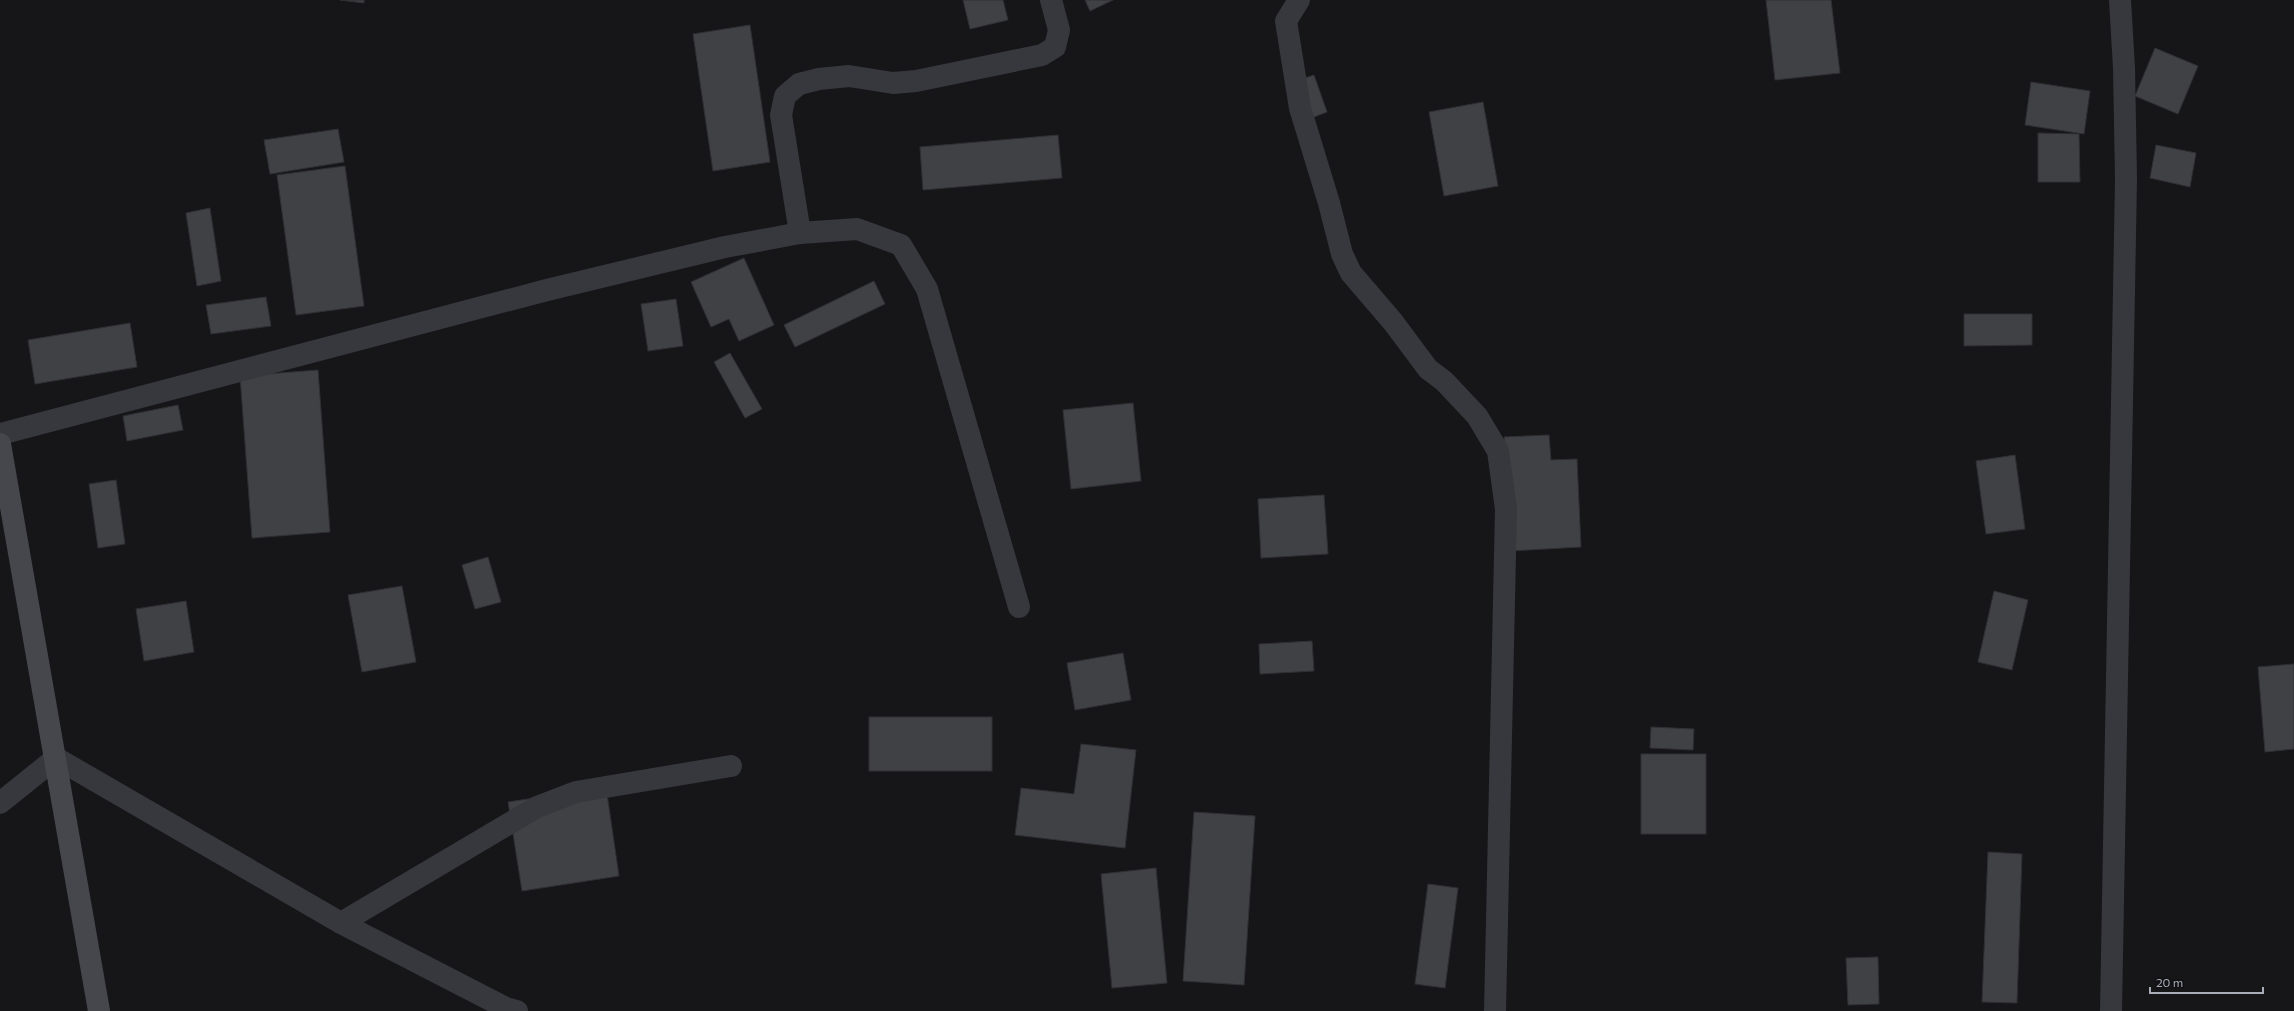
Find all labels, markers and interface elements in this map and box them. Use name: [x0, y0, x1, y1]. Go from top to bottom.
scale bar: [2150, 969, 2263, 995]
text: 20 m: [2156, 975, 2183, 989]

